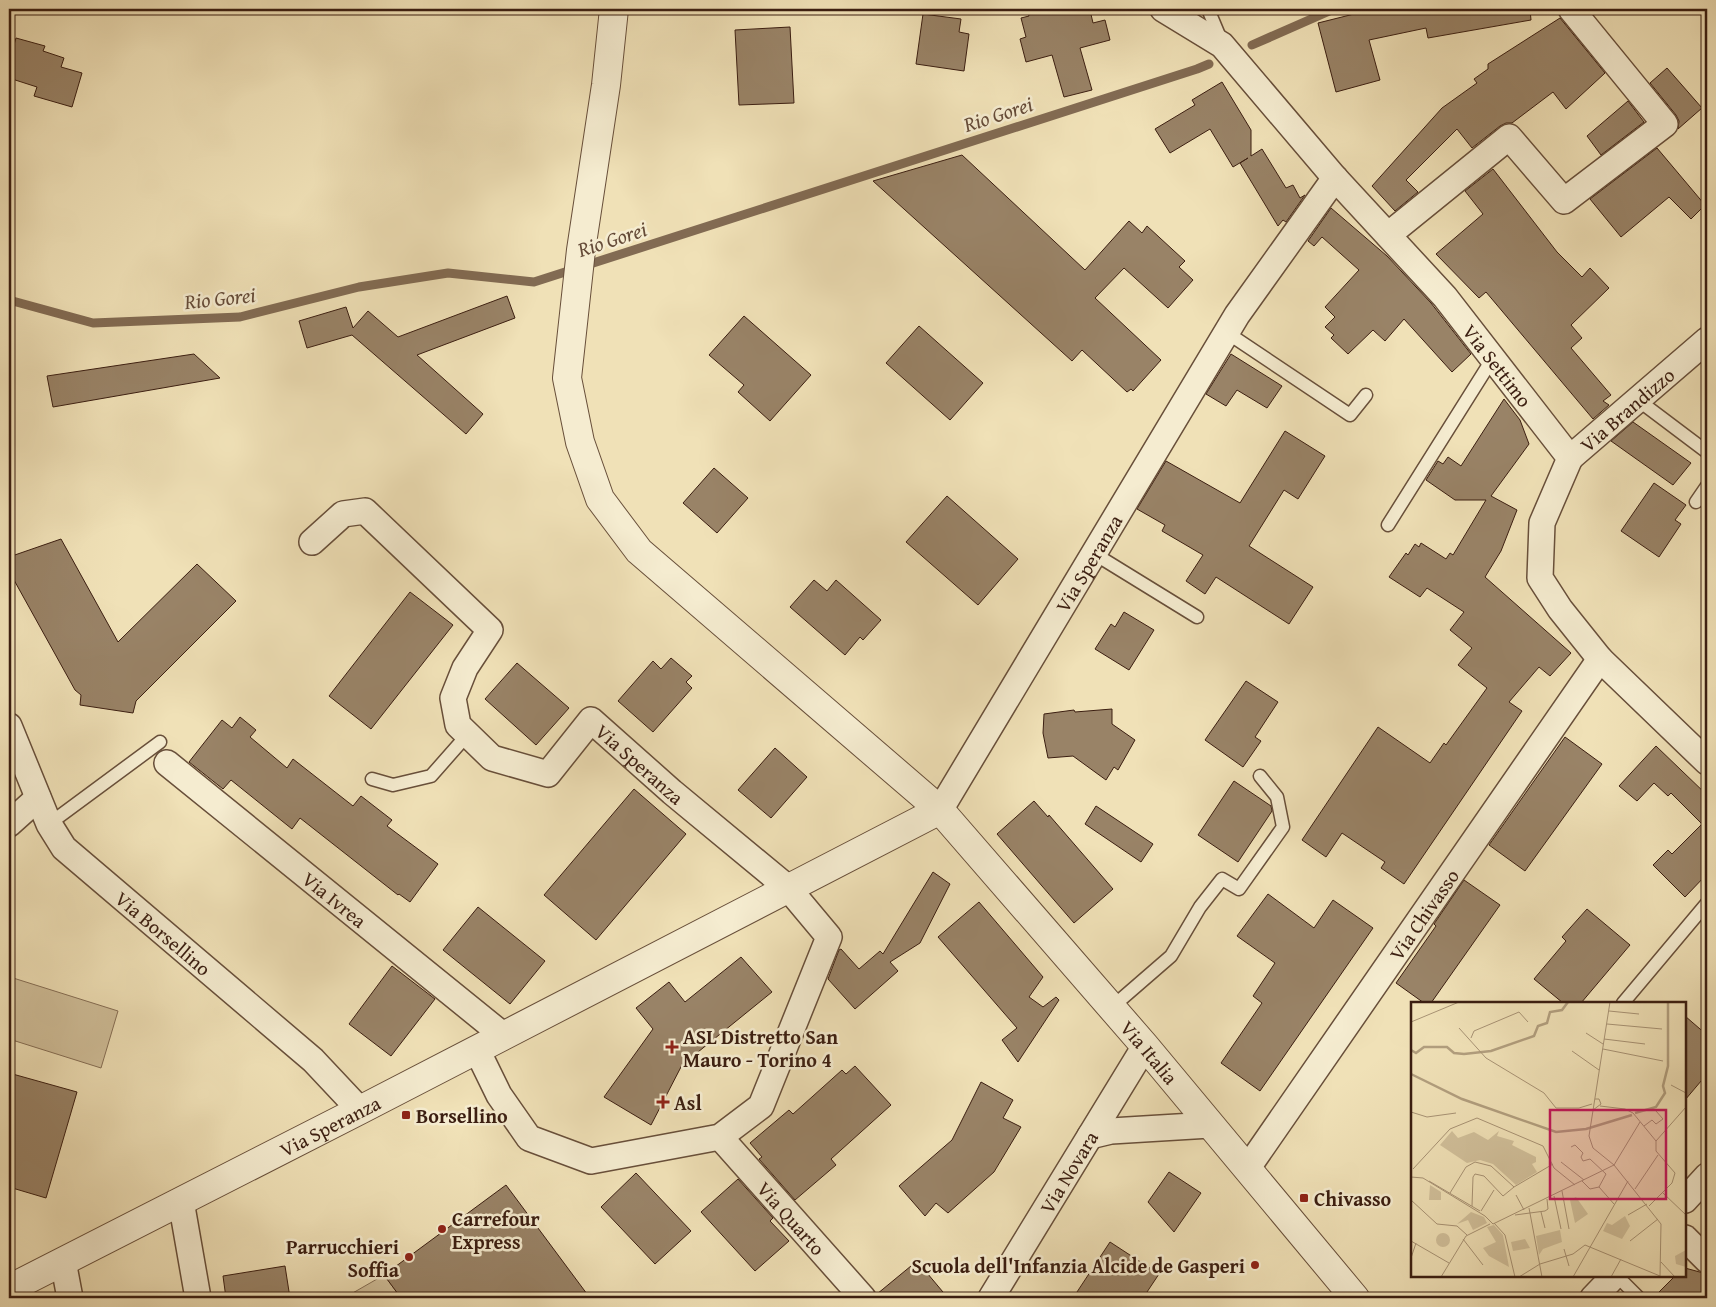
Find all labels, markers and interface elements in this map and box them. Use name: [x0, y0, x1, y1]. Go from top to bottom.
water label: Rio Gorei: [958, 88, 1037, 140]
water label: Rio Gorei: [572, 213, 651, 265]
water label: Rio Gorei: [182, 279, 258, 317]
street label: Via Settimo: [1456, 318, 1539, 413]
street label: Via Brandizzo: [1573, 360, 1681, 458]
street label: Via Speranza: [1048, 508, 1129, 617]
street label: Via Speranza: [589, 716, 691, 811]
street label: Via Chivasso: [1381, 862, 1465, 966]
street label: Via Ivrea: [296, 864, 374, 934]
street label: Via Borsellino: [109, 884, 218, 982]
inset map: [1411, 1002, 1686, 1277]
street label: Via Italia: [1114, 1013, 1186, 1091]
place label: ASL Distretto San Mauro - Torino 4: [683, 1022, 838, 1074]
marker: ASL Distretto San Mauro - Torino 4: [665, 1040, 679, 1054]
street label: Via Speranza: [274, 1087, 386, 1163]
place label: Asl: [674, 1088, 702, 1117]
marker: Asl: [656, 1095, 670, 1109]
place label: Borsellino: [416, 1101, 508, 1130]
marker: Borsellino: [400, 1109, 412, 1121]
street label: Via Novara: [1032, 1124, 1105, 1219]
street label: Via Quarto: [751, 1174, 833, 1261]
place label: Chivasso: [1314, 1184, 1392, 1213]
marker: Chivasso: [1298, 1192, 1310, 1204]
place label: Carrefour Express: [452, 1204, 540, 1256]
marker: Carrefour Express: [436, 1223, 448, 1235]
place label: Parrucchieri Soffia: [286, 1232, 400, 1284]
marker: Parrucchieri Soffia: [403, 1251, 415, 1263]
place label: Scuola dell'Infanzia Alcide de Gasperi: [912, 1251, 1245, 1280]
marker: Scuola dell'Infanzia Alcide de Gasperi: [1249, 1259, 1261, 1271]

